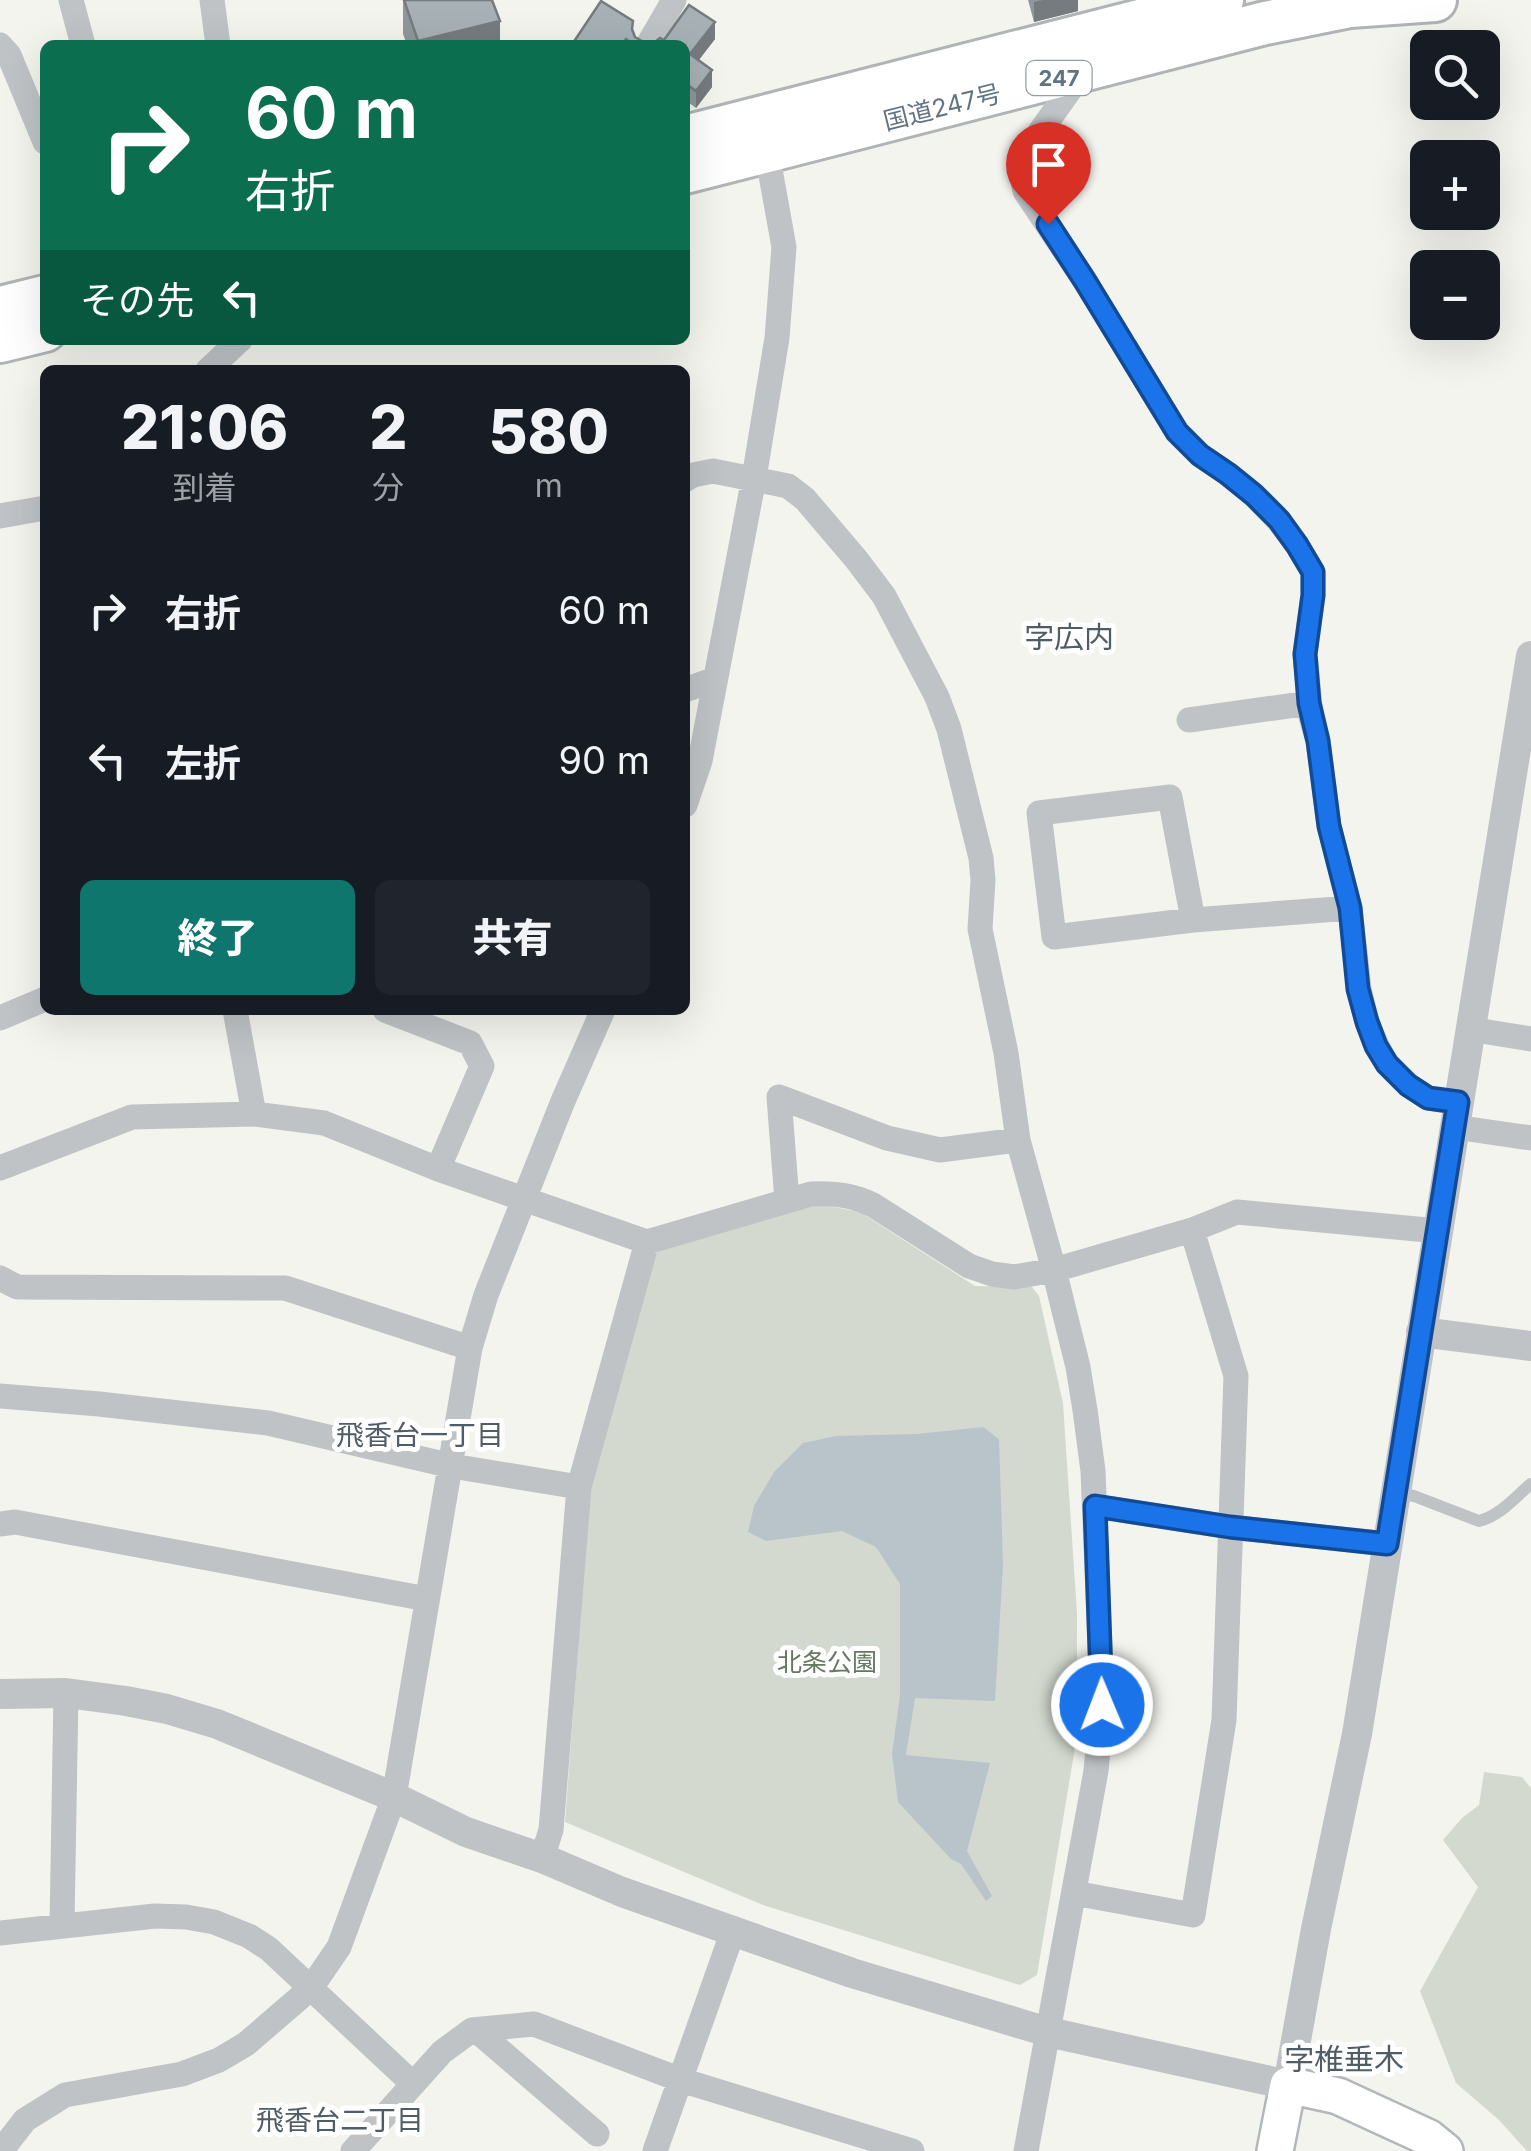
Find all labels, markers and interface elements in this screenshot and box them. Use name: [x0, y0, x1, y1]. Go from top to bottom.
map controls: [1410, 30, 1500, 340]
button: search: [1410, 30, 1500, 120]
road number: 247: [1026, 61, 1092, 95]
text: 60 m: [245, 70, 418, 155]
street label: 国道247号: [880, 78, 1004, 136]
icon: right: [80, 80, 210, 210]
pin: [1006, 122, 1091, 225]
icon: arrive: [1021, 137, 1076, 192]
button: +: [1410, 140, 1500, 230]
text: 右折: [245, 163, 335, 218]
button: −: [1410, 250, 1500, 340]
icon: left: [214, 270, 269, 325]
text: その先: [80, 277, 194, 323]
text: 21:06: [121, 391, 288, 463]
text: 2: [369, 391, 407, 463]
text: 580: [488, 395, 609, 467]
text: m: [535, 466, 563, 505]
text: 到着: [173, 468, 237, 507]
text: 分: [372, 468, 404, 507]
icon: right: [80, 583, 135, 638]
text: 60 m: [558, 587, 650, 633]
text: 右折: [165, 590, 241, 636]
district label: 字広内: [1024, 619, 1114, 655]
icon: left: [80, 733, 135, 788]
text: 90 m: [558, 737, 650, 783]
text: 左折: [165, 740, 241, 786]
button: 終了: [80, 880, 355, 995]
button: 共有: [375, 880, 650, 995]
district label: 飛香台一丁目: [336, 1418, 504, 1452]
park label: 北条公園: [777, 1647, 877, 1677]
position arrow: [1050, 1653, 1154, 1757]
district label: 字椎垂木: [1284, 2041, 1404, 2077]
district label: 飛香台二丁目: [256, 2103, 424, 2137]

